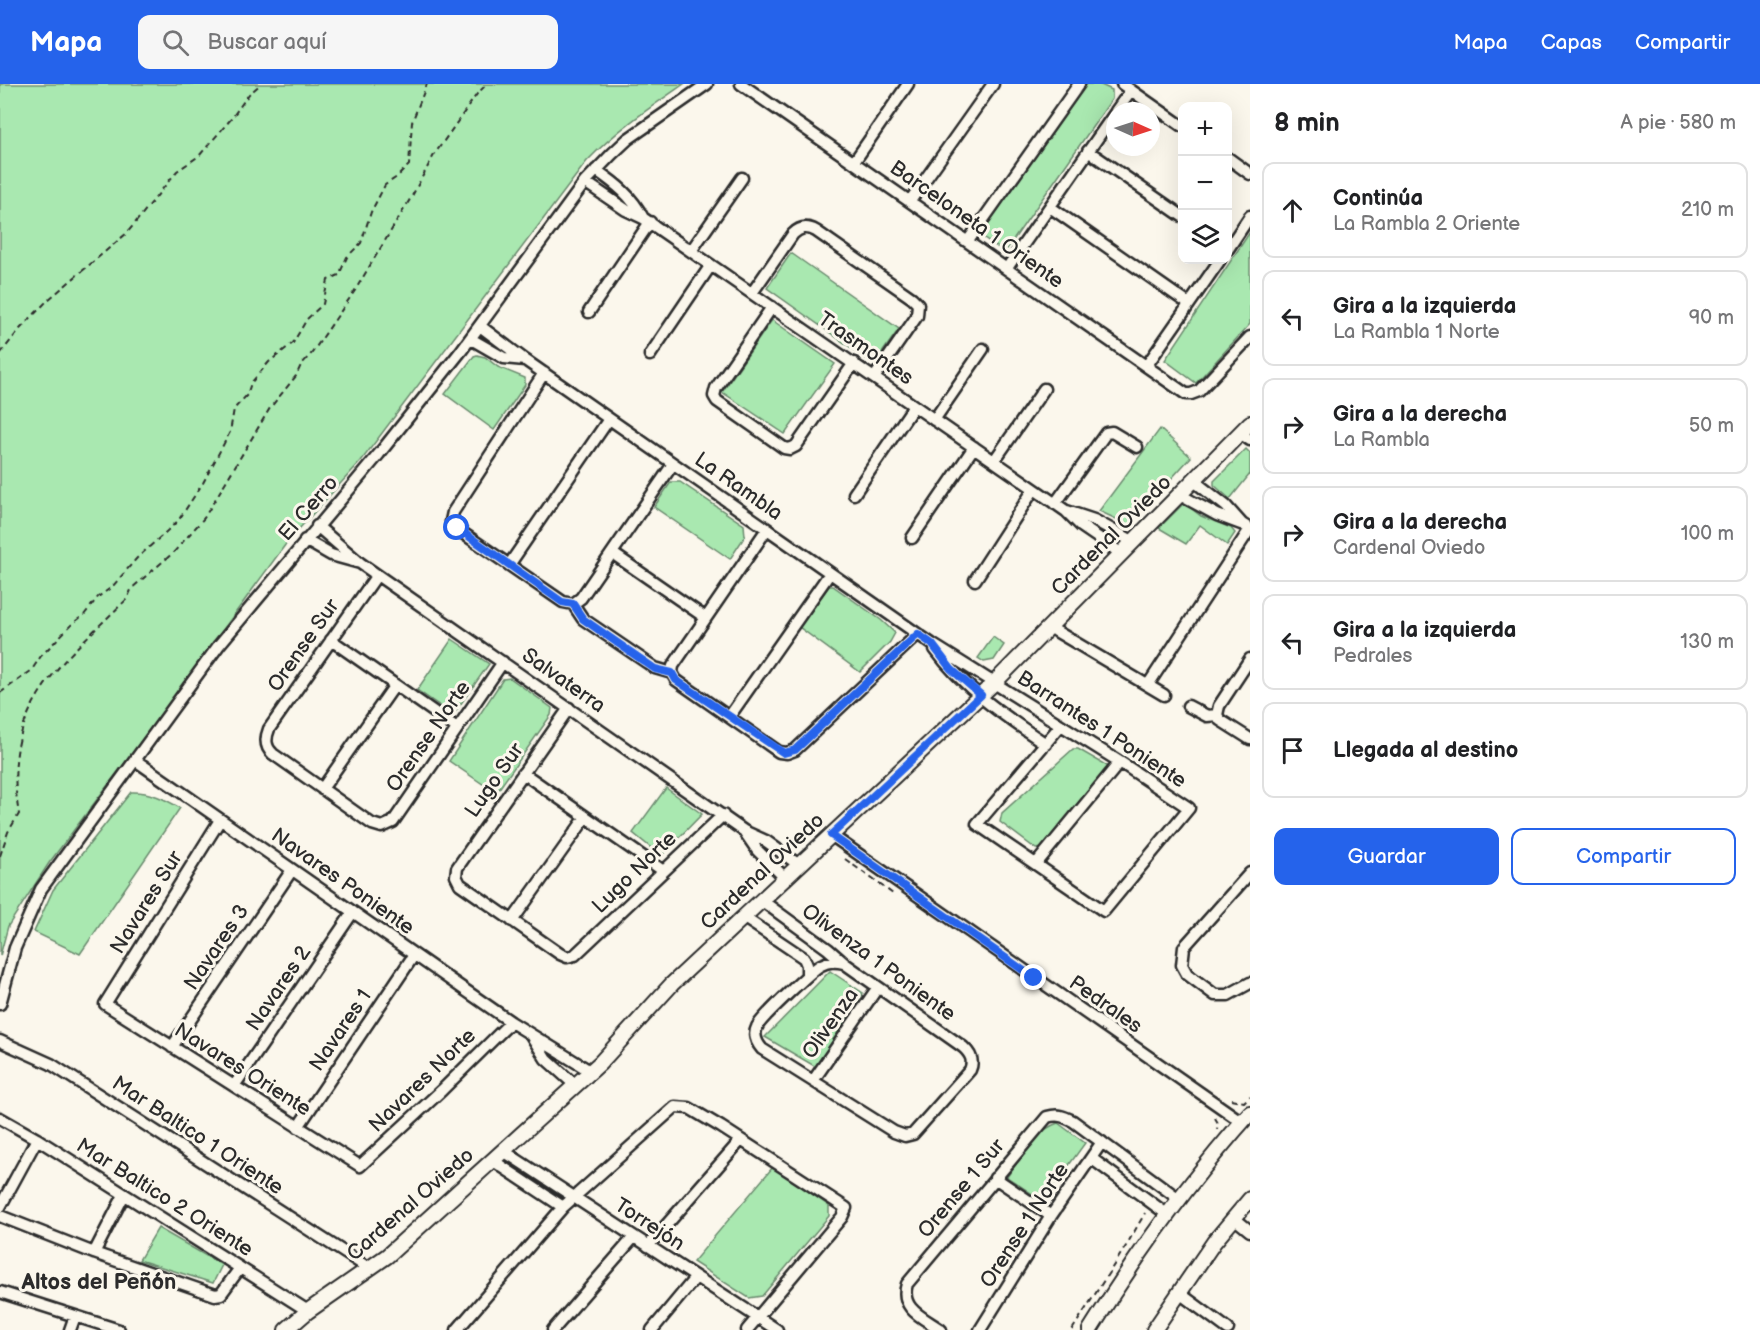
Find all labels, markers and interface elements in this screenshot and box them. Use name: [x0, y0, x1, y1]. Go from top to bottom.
search box: [138, 15, 558, 69]
text: Mapa: [30, 26, 102, 59]
icon: search: [159, 26, 192, 59]
text: Buscar aquí: [207, 29, 326, 56]
text: Mapa: [1454, 30, 1508, 55]
text: Capas: [1541, 30, 1602, 55]
text: Compartir: [1635, 30, 1730, 55]
north arrow: [1106, 102, 1160, 156]
map controls: [1178, 102, 1232, 264]
button: +: [1178, 102, 1232, 156]
text: 8 min: [1274, 108, 1340, 139]
text: A pie · 580 m: [1620, 111, 1736, 135]
street label: Barceloneta 1 Oriente: [885, 155, 1068, 294]
button: −: [1178, 156, 1232, 210]
text: Continúa: [1333, 185, 1423, 212]
icon: ahead: [1276, 194, 1309, 227]
text: 210 m: [1681, 198, 1734, 222]
button: layers: [1178, 210, 1232, 264]
text: La Rambla 2 Oriente: [1333, 212, 1520, 236]
text: Gira a la izquierda: [1333, 293, 1517, 320]
icon: left: [1276, 302, 1309, 335]
street label: Trasmontes: [813, 306, 918, 390]
text: 90 m: [1689, 306, 1734, 330]
text: La Rambla 1 Norte: [1333, 320, 1500, 344]
text: Gira a la derecha: [1333, 401, 1507, 428]
icon: right: [1276, 410, 1309, 443]
text: 50 m: [1689, 414, 1734, 438]
text: La Rambla: [1333, 428, 1430, 452]
street label: La Rambla: [690, 447, 788, 526]
street label: Cardenal Oviedo: [1046, 470, 1177, 601]
street label: El Cerro: [273, 471, 344, 546]
text: Gira a la derecha: [1333, 509, 1507, 536]
route start: [443, 514, 469, 540]
icon: right: [1276, 518, 1309, 551]
text: 100 m: [1681, 522, 1734, 546]
text: Cardenal Oviedo: [1333, 536, 1485, 560]
street label: Orense Sur: [262, 594, 345, 697]
text: Gira a la izquierda: [1333, 617, 1517, 644]
icon: left: [1276, 626, 1309, 659]
text: 130 m: [1680, 630, 1734, 654]
street label: Salvaterra: [517, 643, 610, 718]
text: Pedrales: [1333, 644, 1412, 668]
street label: Barrantes 1 Poniente: [1013, 665, 1191, 793]
street label: Orense Norte: [381, 676, 476, 797]
icon: arrive: [1276, 734, 1309, 767]
text: Llegada al destino: [1333, 737, 1518, 764]
street label: Lugo Sur: [460, 738, 529, 822]
street label: Cardenal Oviedo: [695, 808, 829, 935]
street label: Navares Poniente: [266, 823, 419, 940]
street label: Lugo Norte: [587, 826, 682, 919]
button: Guardar: [1274, 828, 1499, 885]
button: Compartir: [1511, 828, 1736, 885]
street label: Navares Sur: [105, 846, 188, 958]
street label: Olivenza 1 Poniente: [797, 898, 961, 1026]
street label: Navares 3: [179, 900, 254, 995]
street label: Navares 2: [241, 940, 316, 1036]
route end: [1020, 964, 1046, 990]
street label: Pedrales: [1064, 970, 1147, 1039]
street label: Olivenza: [797, 983, 863, 1063]
street label: Navares 1: [304, 985, 377, 1076]
street label: Navares Oriente: [170, 1017, 316, 1121]
street label: Navares Norte: [364, 1023, 481, 1138]
street label: Mar Baltico 1 Oriente: [107, 1071, 288, 1200]
street label: Mar Baltico 2 Oriente: [72, 1133, 258, 1262]
street label: Orense 1 Sur: [913, 1133, 1010, 1243]
street label: Cardenal Oviedo: [342, 1142, 479, 1266]
street label: Orense 1 Norte: [975, 1158, 1074, 1292]
street label: Torrejón: [610, 1193, 689, 1256]
district label: Altos del Peñón: [21, 1269, 176, 1296]

